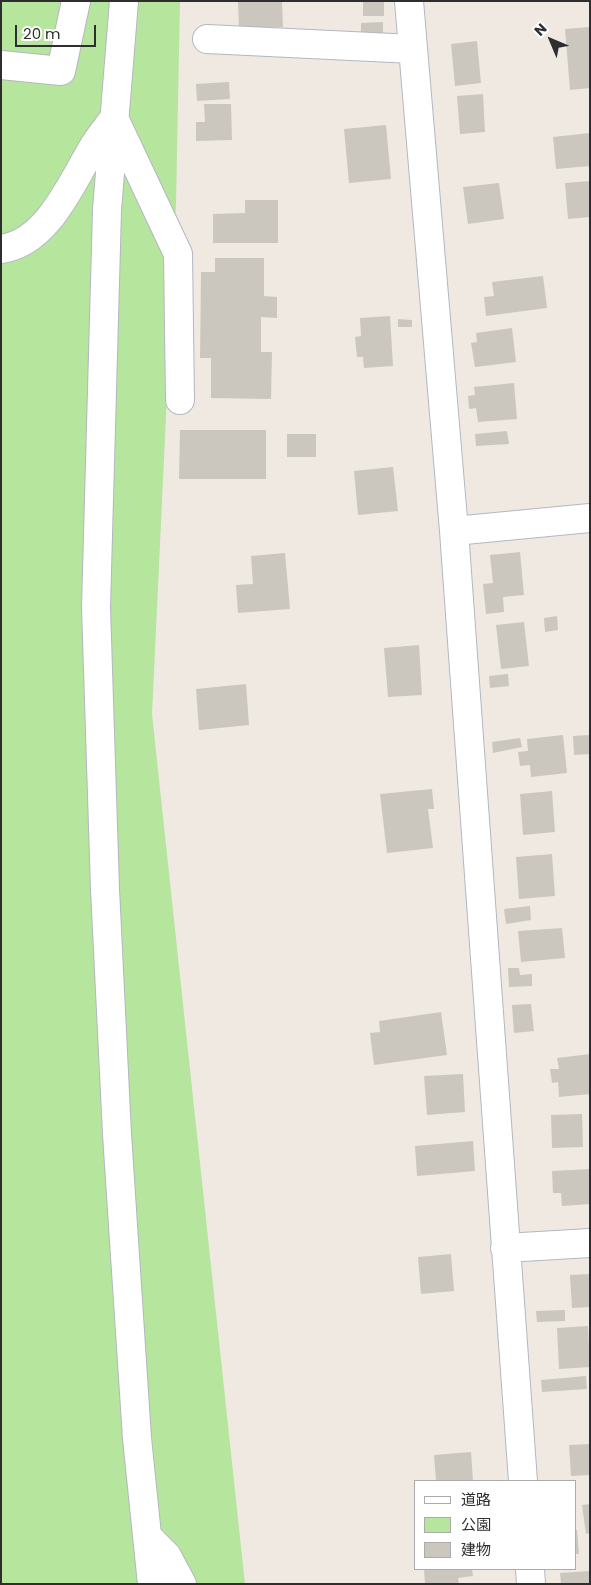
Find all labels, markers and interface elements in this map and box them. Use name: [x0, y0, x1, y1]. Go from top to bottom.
scale bar: [18, 15, 99, 47]
north arrow: [526, 15, 576, 65]
text: N: [530, 19, 551, 40]
text: 20 m: [23, 23, 61, 44]
legend: [414, 1480, 576, 1570]
text: 道路: [461, 1489, 491, 1510]
text: 公園: [461, 1514, 491, 1535]
text: 建物: [461, 1539, 491, 1560]

